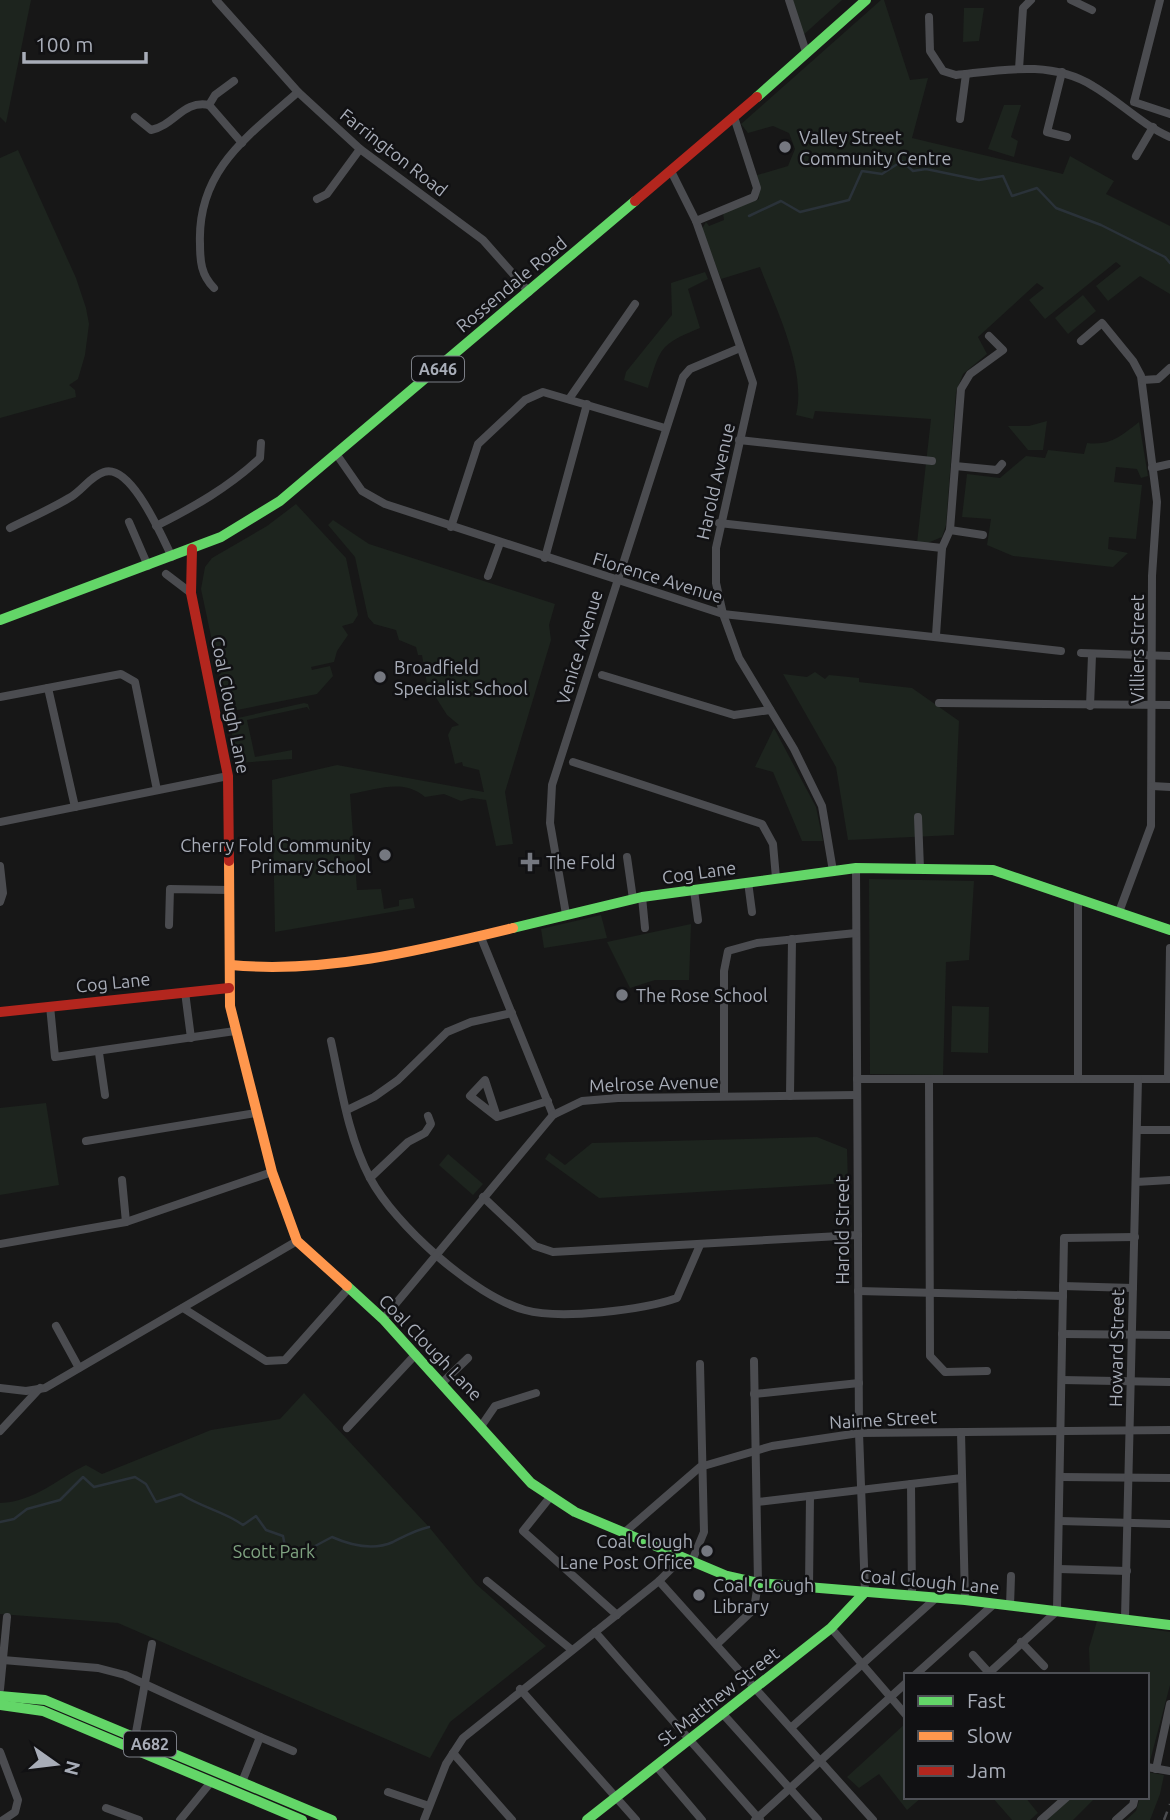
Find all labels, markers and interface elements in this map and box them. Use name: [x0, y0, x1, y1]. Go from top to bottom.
scale bar: [24, 21, 147, 65]
text: 100 m: [35, 32, 93, 56]
street label: Farrington Road: [337, 104, 451, 200]
place label: Valley Street Community Centre: [799, 127, 951, 168]
marker: Valley Street Community Centre: [777, 139, 793, 155]
street label: Rossendale Road: [452, 232, 570, 336]
road number: A646: [412, 356, 464, 382]
street label: Harold Avenue: [692, 421, 738, 541]
street label: Florence Avenue: [591, 548, 725, 606]
street label: Venice Avenue: [552, 587, 606, 707]
street label: Villiers Street: [1127, 594, 1147, 704]
street label: Coal Clough Lane: [208, 635, 254, 775]
place label: Broadfield Specialist School: [394, 657, 528, 698]
marker: Broadfield Specialist School: [372, 669, 388, 685]
place label: Cherry Fold Community Primary School: [180, 835, 371, 876]
marker: Cherry Fold Community Primary School: [377, 847, 393, 863]
marker: The Fold: [520, 852, 540, 872]
place label: The Fold: [546, 852, 616, 872]
street label: Cog Lane: [661, 857, 737, 887]
street label: Cog Lane: [75, 968, 151, 996]
place label: The Rose School: [636, 985, 768, 1005]
marker: The Rose School: [614, 987, 630, 1003]
street label: Melrose Avenue: [589, 1071, 719, 1095]
street label: Harold Street: [832, 1176, 852, 1284]
street label: Howard Street: [1105, 1289, 1127, 1407]
street label: Coal Clough Lane: [375, 1290, 487, 1404]
street label: Nairne Street: [829, 1406, 937, 1432]
place label: Coal Clough Lane Post Office: [560, 1531, 693, 1572]
park label: Scott Park: [233, 1541, 315, 1561]
marker: Coal Clough Lane Post Office: [699, 1543, 715, 1559]
street label: Coal Clough Lane: [860, 1565, 1000, 1597]
place label: Coal CLough Library: [713, 1575, 814, 1616]
marker: Coal CLough Library: [691, 1587, 707, 1603]
street label: St Matthew Street: [653, 1642, 783, 1750]
legend: [904, 1673, 1149, 1799]
text: Fast: [967, 1688, 1005, 1712]
text: Slow: [967, 1723, 1012, 1747]
north arrow: [21, 1729, 91, 1799]
road number: A682: [124, 1732, 176, 1756]
text: Jam: [967, 1758, 1006, 1782]
text: N: [60, 1759, 85, 1778]

